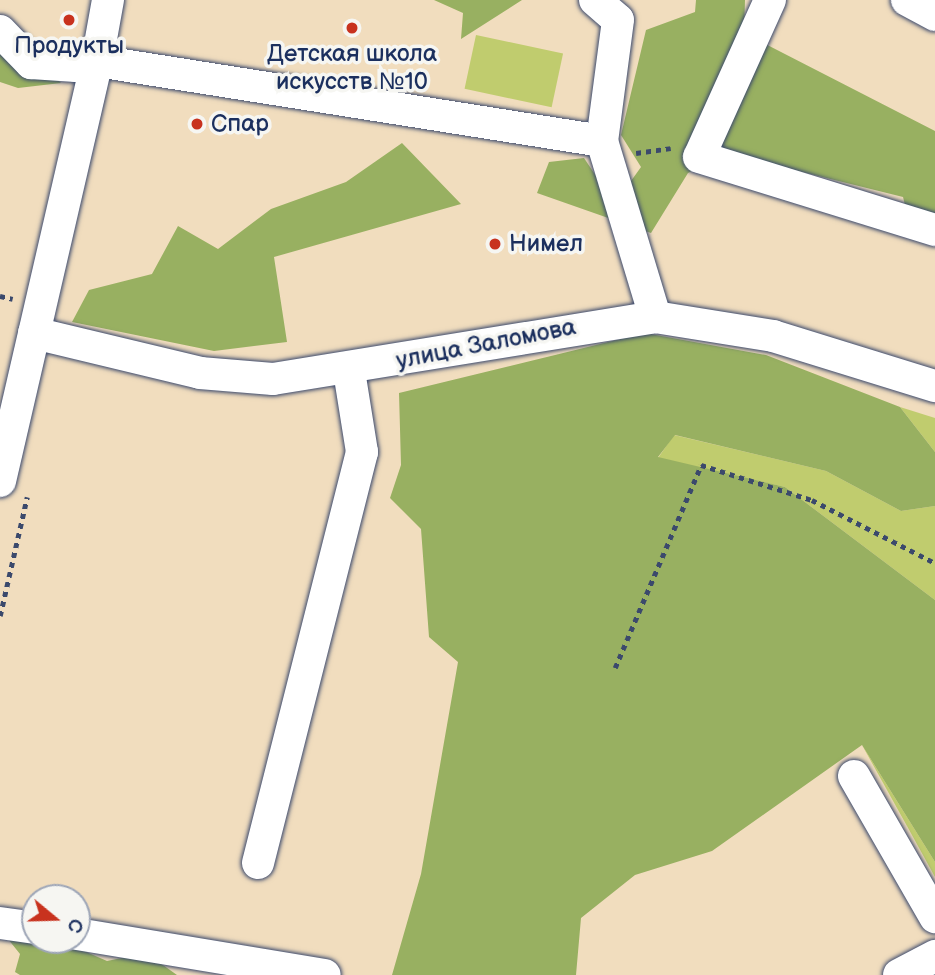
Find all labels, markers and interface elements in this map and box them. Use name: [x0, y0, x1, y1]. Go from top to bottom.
marker: Продукты: [61, 12, 77, 28]
marker: Детская школа искусств №10: [344, 20, 360, 36]
place label: Продукты: [14, 32, 124, 60]
place label: Детская школа искусств №10: [267, 40, 437, 96]
place label: Спар: [211, 110, 269, 138]
marker: Спар: [189, 116, 205, 132]
place label: Нимел: [509, 230, 583, 258]
marker: Нимел: [487, 236, 503, 252]
street label: улица Заломова: [394, 312, 578, 376]
north arrow: [21, 884, 91, 954]
text: С: [61, 915, 87, 935]

